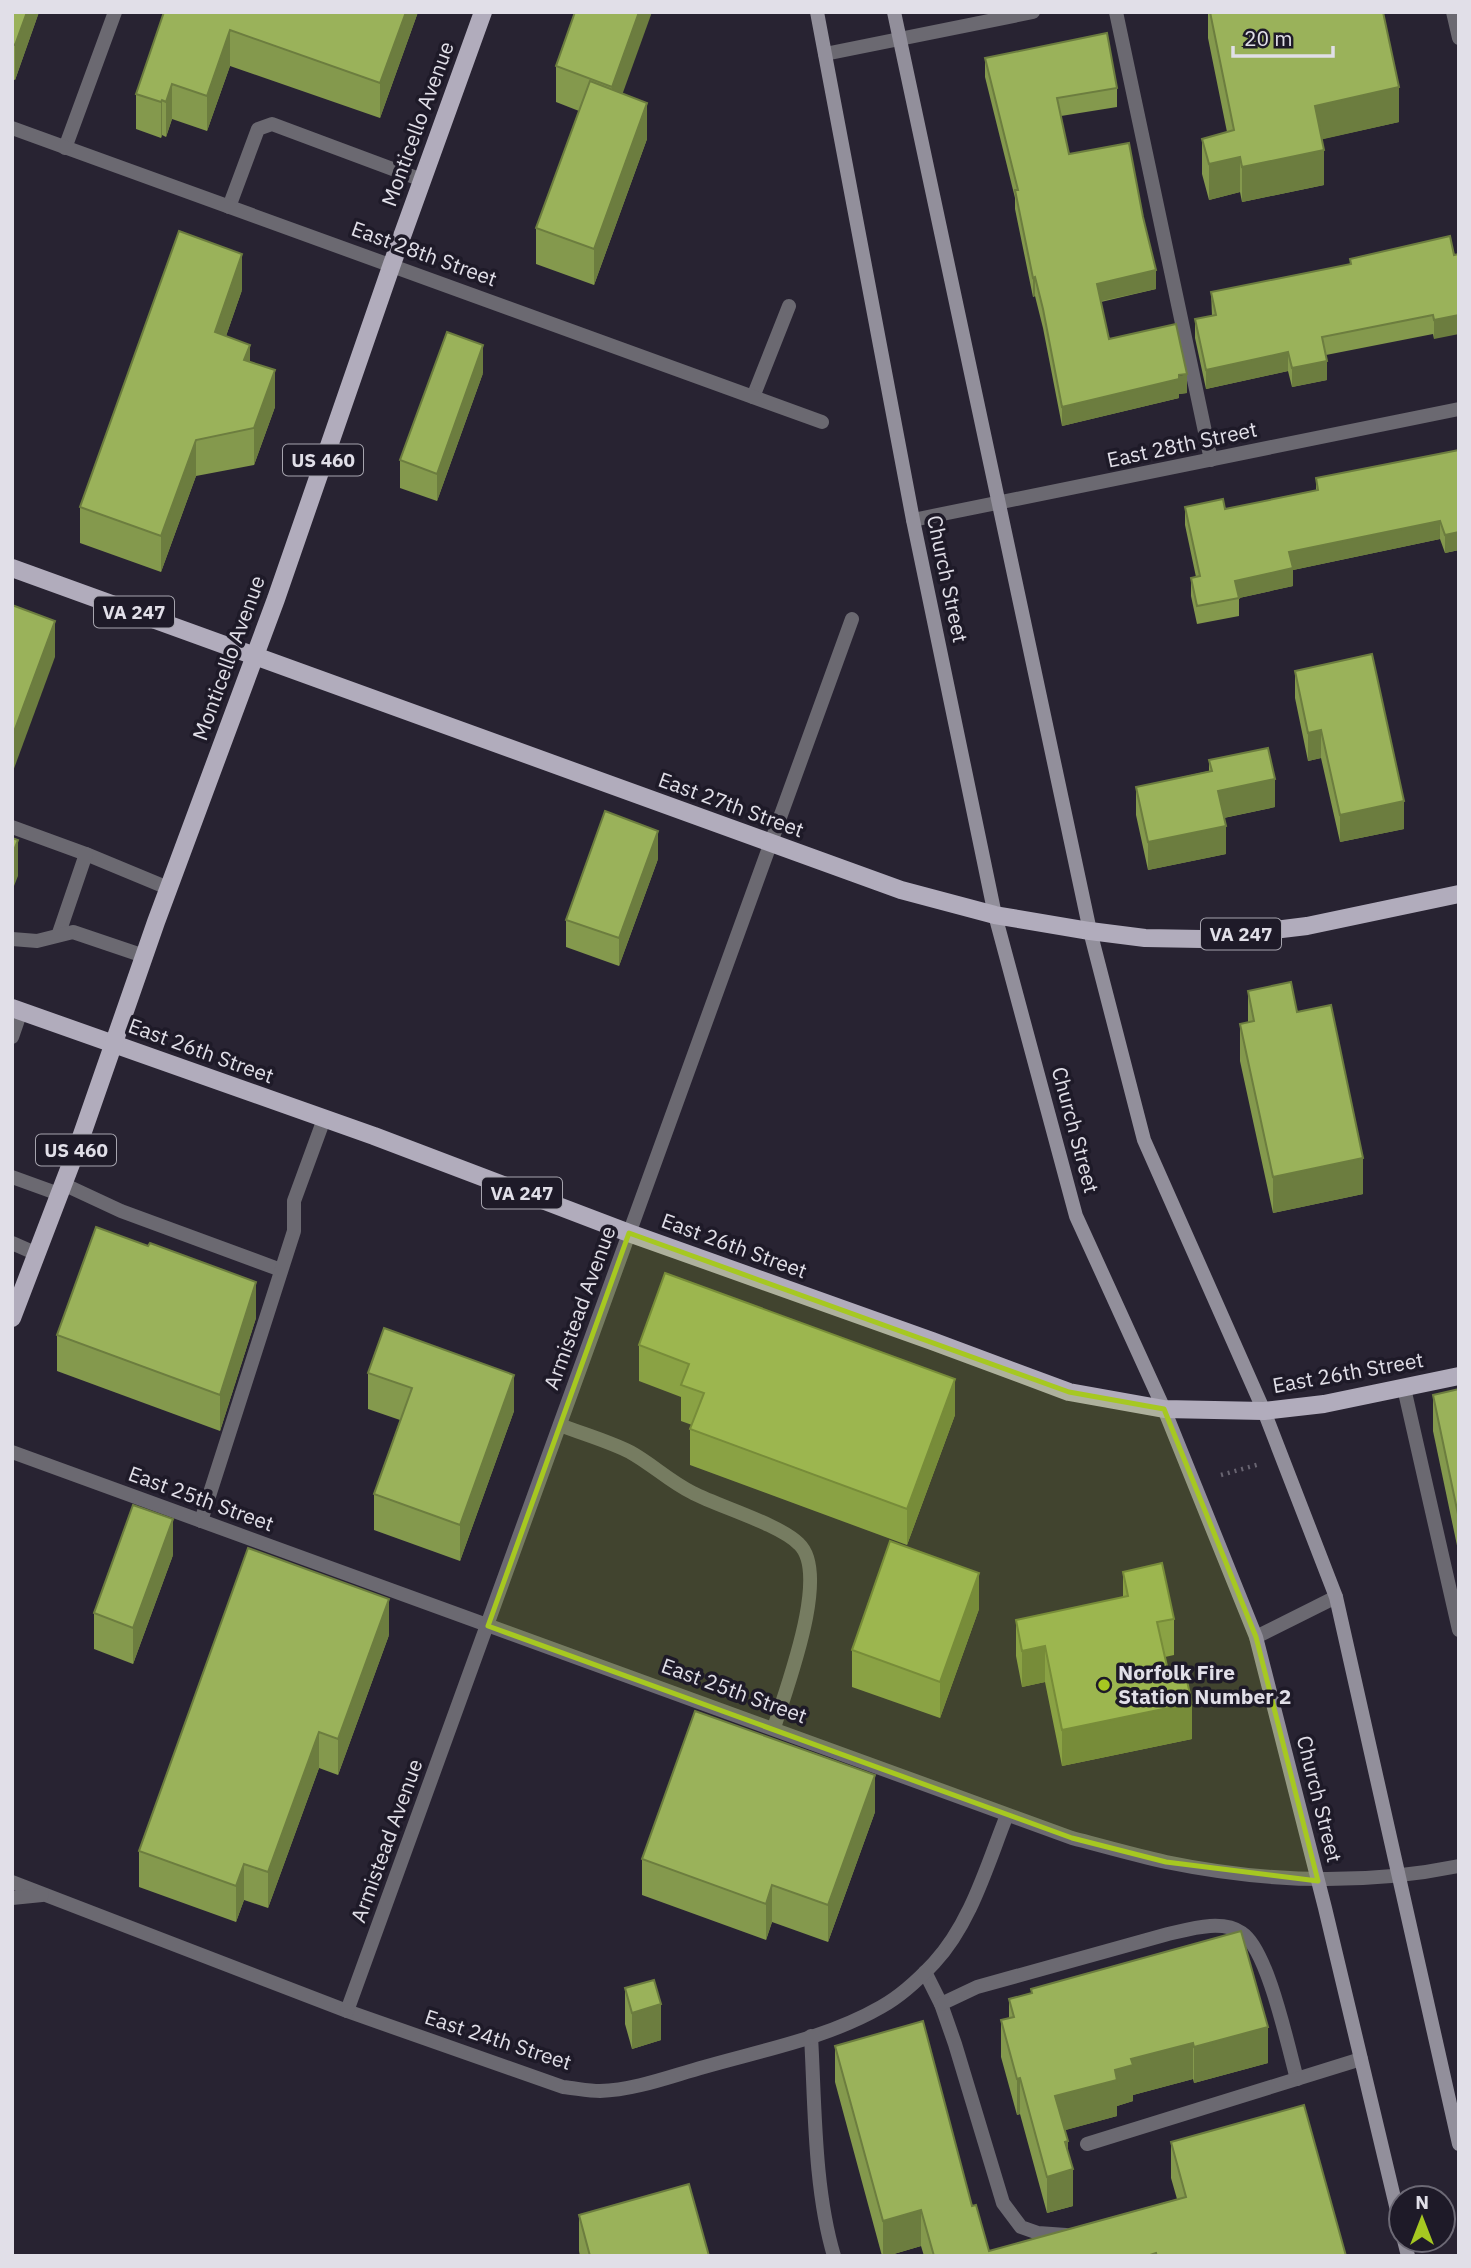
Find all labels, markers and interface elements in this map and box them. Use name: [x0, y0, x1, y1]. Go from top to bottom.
scale bar: [1233, 14, 1333, 58]
text: 20 m: [1244, 24, 1293, 52]
street label: Monticello Avenue: [374, 37, 460, 210]
street label: East 28th Street: [348, 214, 501, 292]
street label: East 28th Street: [1104, 414, 1259, 474]
road number: US 460: [283, 444, 363, 475]
street label: Church Street: [921, 513, 975, 645]
street label: Monticello Avenue: [185, 571, 271, 744]
road number: VA 247: [94, 596, 174, 628]
street label: East 27th Street: [655, 765, 808, 843]
road number: VA 247: [1201, 918, 1281, 950]
street label: East 26th Street: [125, 1011, 278, 1089]
street label: Church Street: [1046, 1064, 1106, 1196]
road number: US 460: [36, 1134, 116, 1166]
road number: VA 247: [482, 1177, 562, 1208]
street label: East 26th Street: [658, 1206, 811, 1284]
street label: Armistead Avenue: [536, 1222, 622, 1393]
street label: East 26th Street: [1270, 1345, 1426, 1399]
street label: East 25th Street: [125, 1459, 278, 1537]
street label: East 25th Street: [658, 1651, 811, 1729]
place label: Norfolk Fire Station Number 2: [1118, 1658, 1291, 1710]
marker: Norfolk Fire Station Number 2: [1096, 1677, 1112, 1693]
street label: Church Street: [1291, 1733, 1349, 1865]
street label: Armistead Avenue: [343, 1755, 429, 1926]
street label: East 24th Street: [421, 2002, 575, 2076]
north arrow: [1387, 2184, 1457, 2254]
text: N: [1415, 2190, 1429, 2214]

